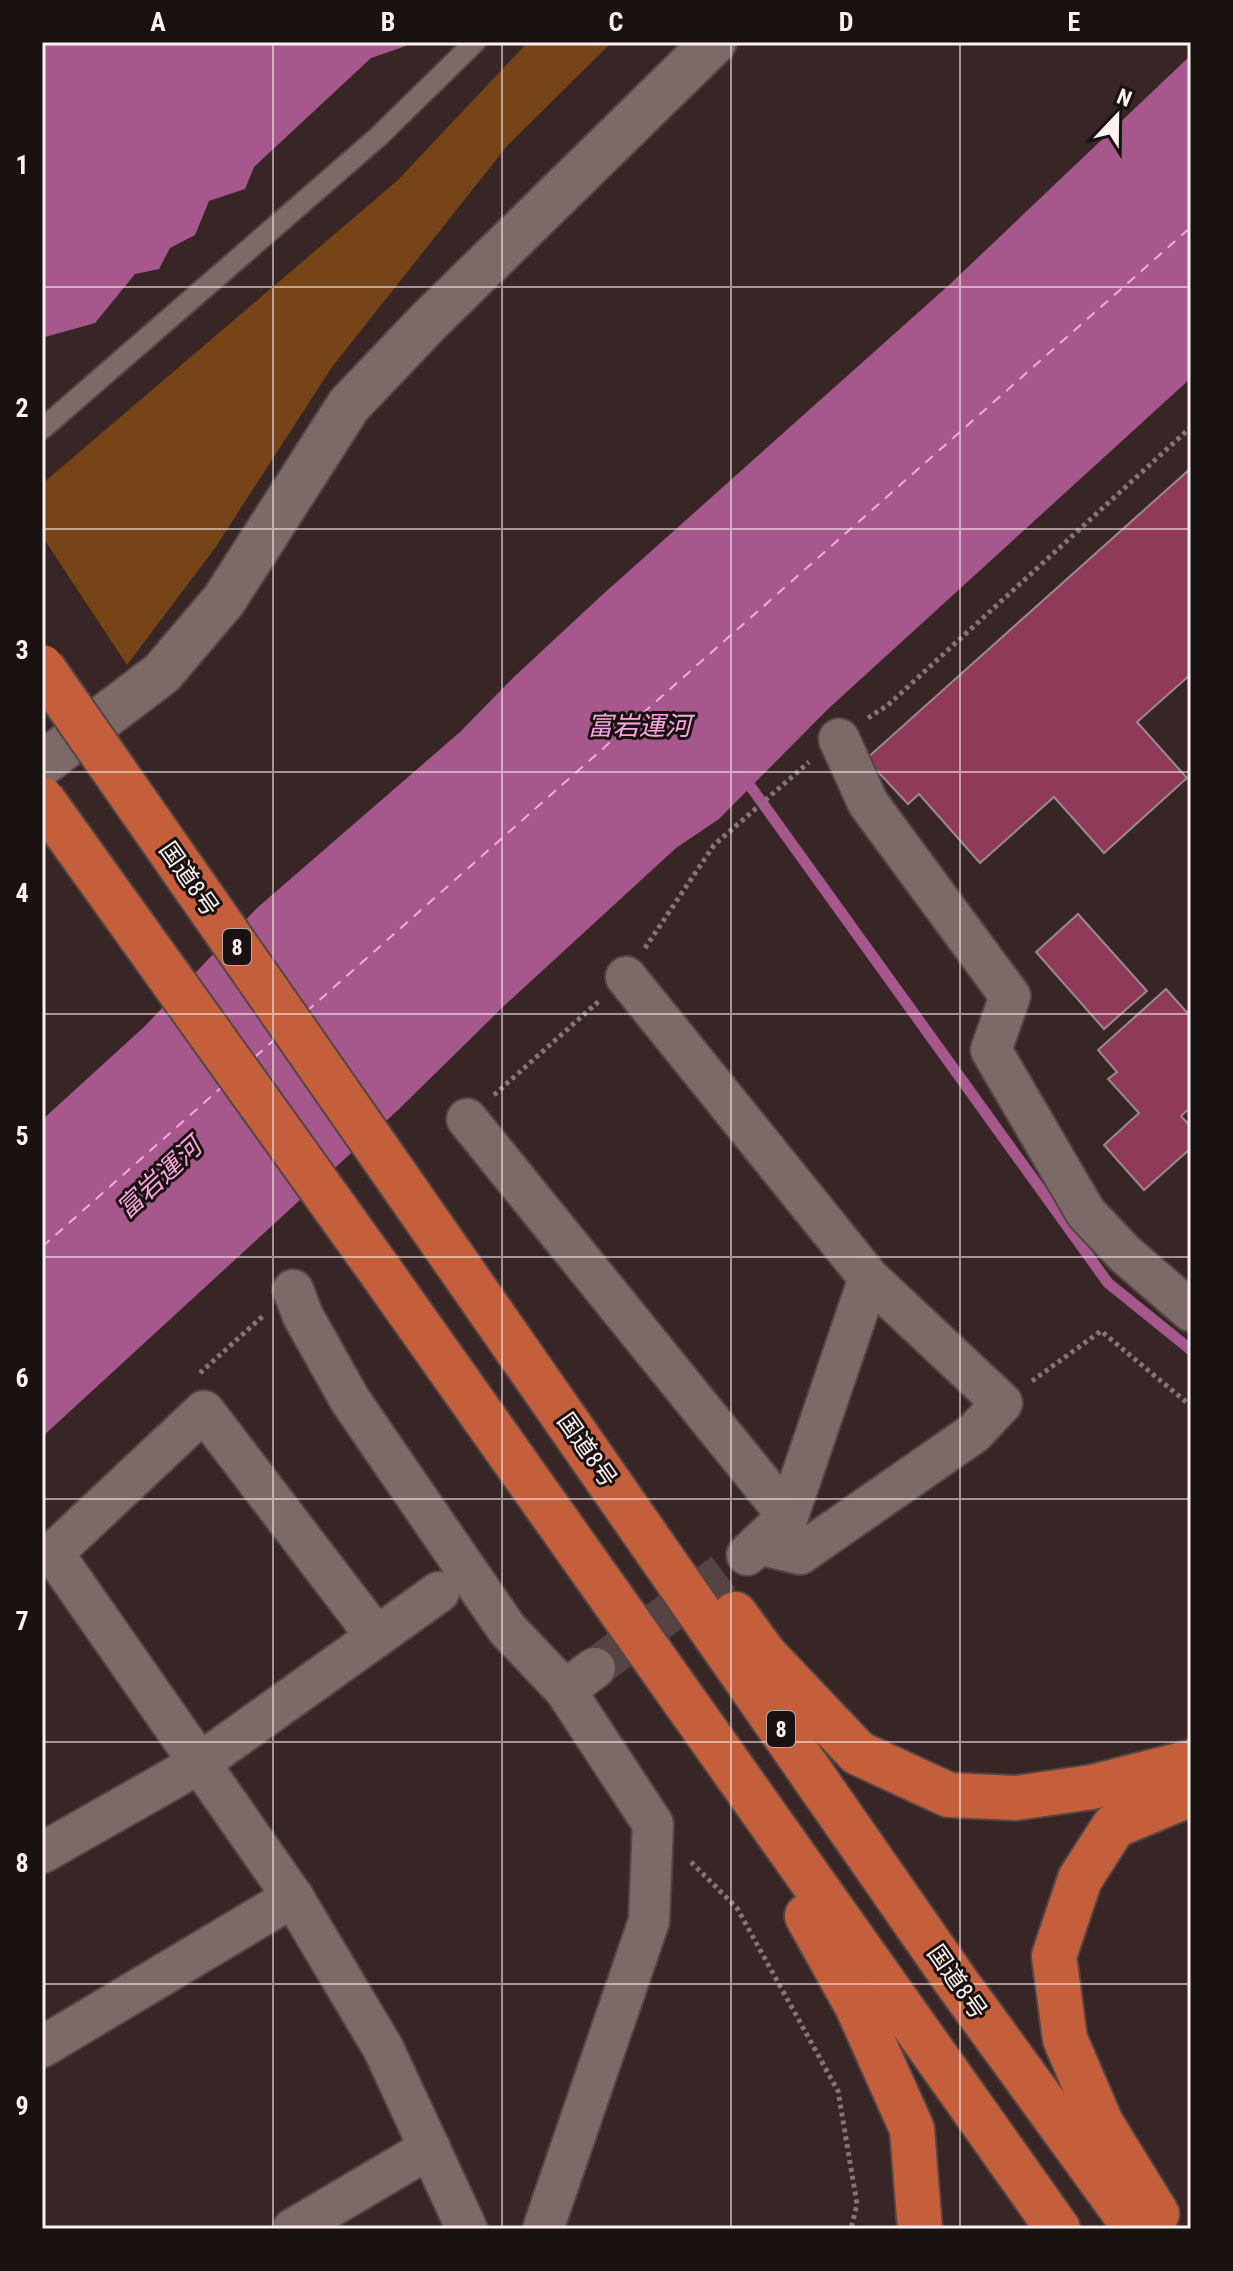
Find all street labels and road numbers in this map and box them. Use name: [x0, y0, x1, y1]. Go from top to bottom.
street label: 国道8号: [153, 837, 225, 921]
road number: 8: [223, 929, 251, 965]
street label: 国道8号: [551, 1408, 623, 1492]
road number: 8: [767, 1711, 795, 1747]
street label: 国道8号: [921, 1940, 993, 2024]

